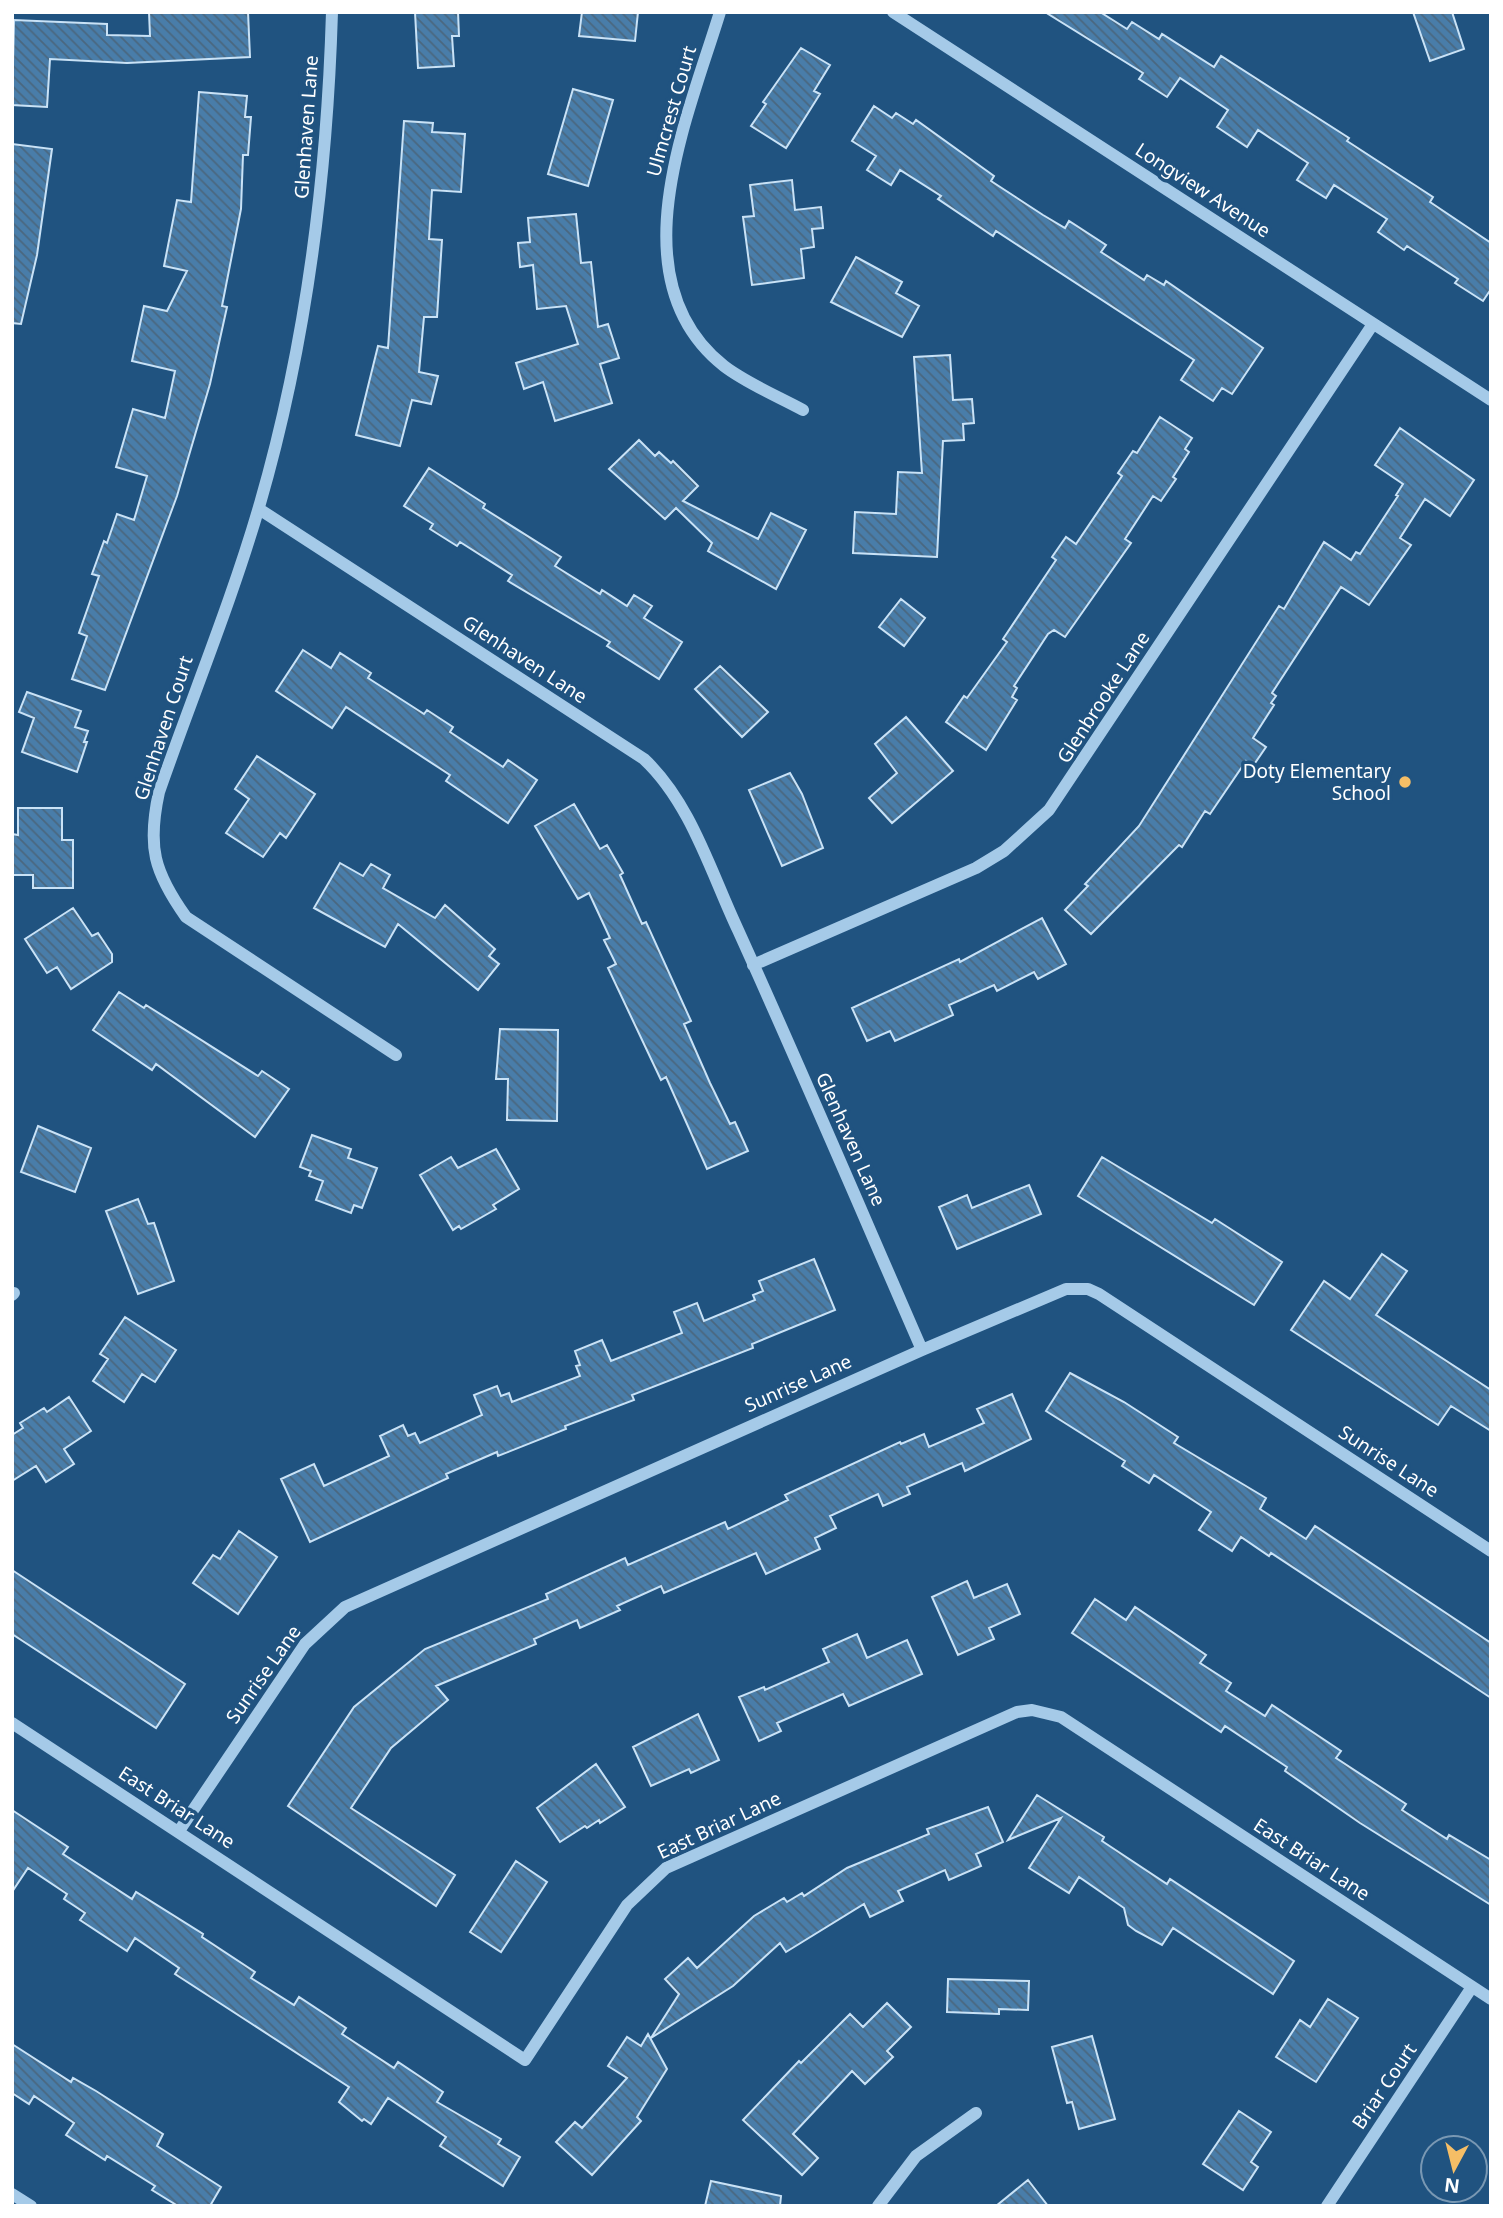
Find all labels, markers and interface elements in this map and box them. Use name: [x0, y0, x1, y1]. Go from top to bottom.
street label: Ulmcrest Court: [640, 43, 702, 179]
street label: Glenhaven Lane: [288, 54, 324, 200]
street label: Longview Avenue: [1130, 137, 1276, 243]
street label: Glenhaven Lane: [458, 609, 592, 709]
street label: Glenbrooke Lane: [1051, 626, 1155, 768]
street label: Glenhaven Court: [127, 652, 199, 804]
place label: Doty Elementary School: [1243, 758, 1391, 806]
marker: Doty Elementary School: [1397, 774, 1413, 790]
street label: Glenhaven Lane: [810, 1068, 892, 1210]
street label: Sunrise Lane: [740, 1348, 856, 1418]
street label: Sunrise Lane: [1334, 1419, 1444, 1503]
street label: Sunrise Lane: [220, 1620, 306, 1728]
street label: East Briar Lane: [114, 1760, 240, 1854]
street label: East Briar Lane: [653, 1785, 785, 1865]
street label: East Briar Lane: [1249, 1812, 1375, 1906]
street label: Briar Court: [1346, 2038, 1422, 2134]
north arrow: [1419, 2134, 1489, 2204]
text: N: [1443, 2172, 1461, 2200]

